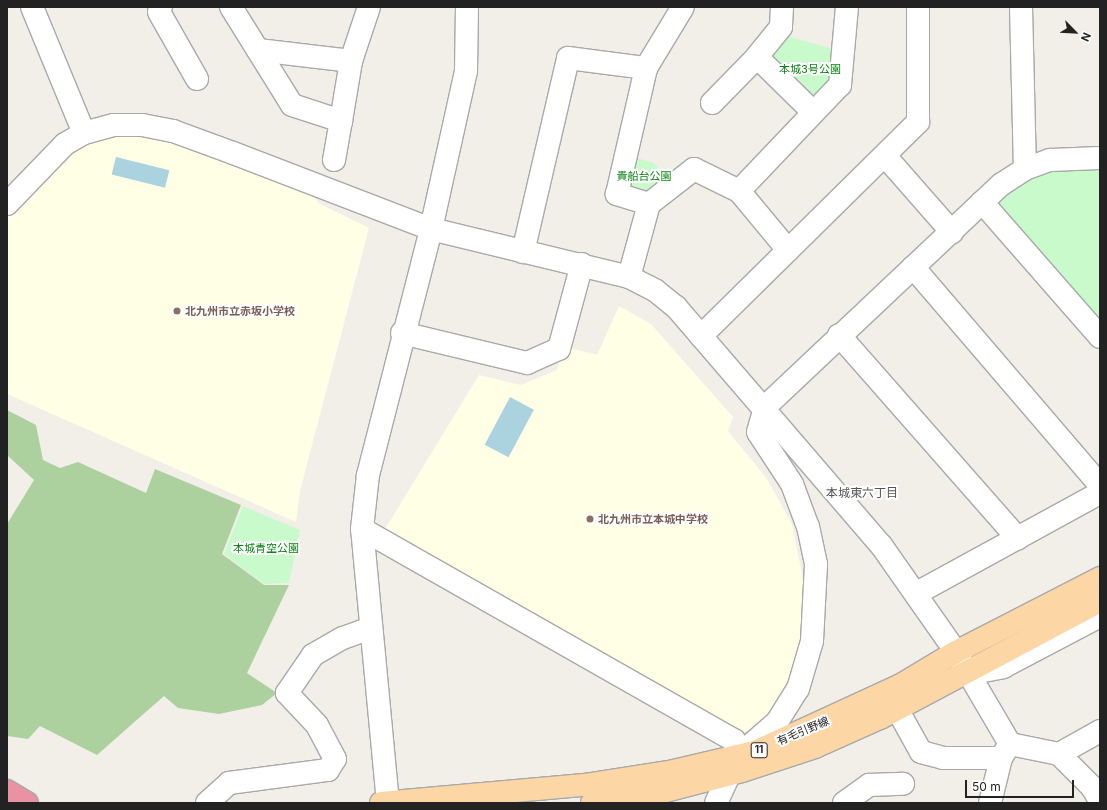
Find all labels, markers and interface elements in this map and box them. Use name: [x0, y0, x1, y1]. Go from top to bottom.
north arrow: [1055, 12, 1095, 52]
text: N: [1078, 30, 1094, 44]
park label: 本城3号公園: [779, 62, 841, 76]
park label: 貴船台公園: [617, 169, 671, 183]
place label: 北九州市立赤坂小学校: [185, 304, 295, 318]
marker: 北九州市立赤坂小学校: [172, 306, 182, 316]
district label: 本城東六丁目: [826, 486, 898, 500]
place label: 北九州市立本城中学校: [598, 512, 708, 526]
marker: 北九州市立本城中学校: [585, 514, 595, 524]
park label: 本城青空公園: [233, 541, 299, 555]
street label: 有毛引野線: [775, 714, 831, 748]
road number: 11: [750, 742, 768, 758]
scale bar: [967, 772, 1076, 798]
text: 50 m: [972, 779, 1001, 794]

